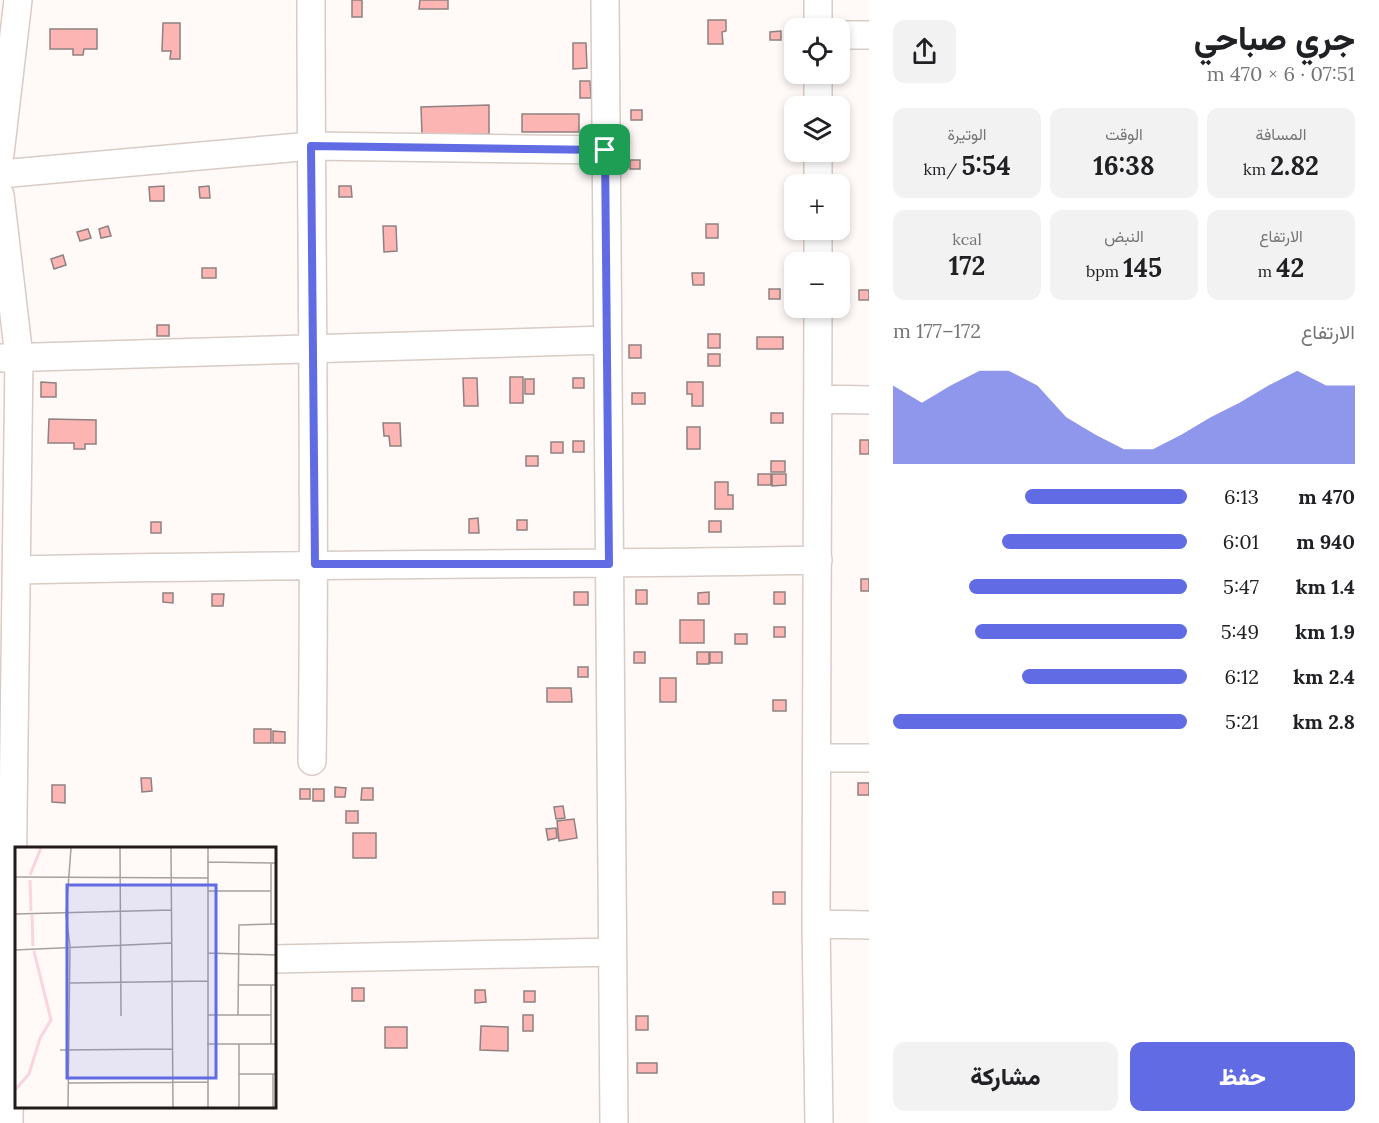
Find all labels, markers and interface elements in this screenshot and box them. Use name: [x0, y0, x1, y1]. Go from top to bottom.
text: جري صباحي: [1194, 17, 1355, 59]
map controls: [784, 18, 850, 318]
button: locate: [784, 18, 850, 84]
button: share: [893, 20, 956, 83]
text: 07:51 · 6 × 470 m: [1207, 61, 1355, 86]
button: layers: [784, 96, 850, 162]
pin: [579, 124, 630, 175]
text: الوتيرة: [947, 124, 987, 144]
text: الوقت: [1105, 124, 1143, 144]
text: المسافة: [1256, 124, 1306, 144]
icon: arrive: [588, 133, 621, 166]
text: 5:54: [962, 149, 1011, 182]
text: 16:38: [1093, 149, 1155, 182]
text: 2.82: [1270, 149, 1319, 182]
text: /km: [923, 159, 962, 179]
text: km: [1243, 159, 1270, 179]
button: +: [784, 174, 850, 240]
text: النبض: [1104, 226, 1144, 246]
text: الارتفاع: [1259, 226, 1303, 246]
text: kcal: [952, 229, 982, 249]
text: 172: [949, 249, 985, 282]
text: 145: [1123, 251, 1162, 284]
text: 42: [1276, 251, 1304, 284]
button: −: [784, 252, 850, 318]
text: bpm: [1086, 261, 1123, 281]
text: m: [1258, 261, 1276, 281]
text: 172–177 m: [893, 318, 981, 343]
text: الارتفاع: [1301, 319, 1355, 344]
text: 6:13: [1224, 484, 1259, 509]
text: 470 m: [1298, 484, 1355, 509]
text: 6:01: [1223, 529, 1259, 554]
text: 940 m: [1296, 529, 1355, 554]
text: 5:47: [1223, 574, 1259, 599]
text: 1.4 km: [1296, 574, 1355, 599]
text: 5:49: [1221, 619, 1259, 644]
text: 1.9 km: [1295, 619, 1355, 644]
text: 6:12: [1224, 664, 1259, 689]
text: 2.4 km: [1293, 664, 1355, 689]
text: 5:21: [1225, 709, 1259, 734]
text: 2.8 km: [1293, 709, 1355, 734]
inset map: [15, 847, 276, 1108]
button: مشاركة: [893, 1042, 1118, 1111]
button: حفظ: [1130, 1042, 1355, 1111]

